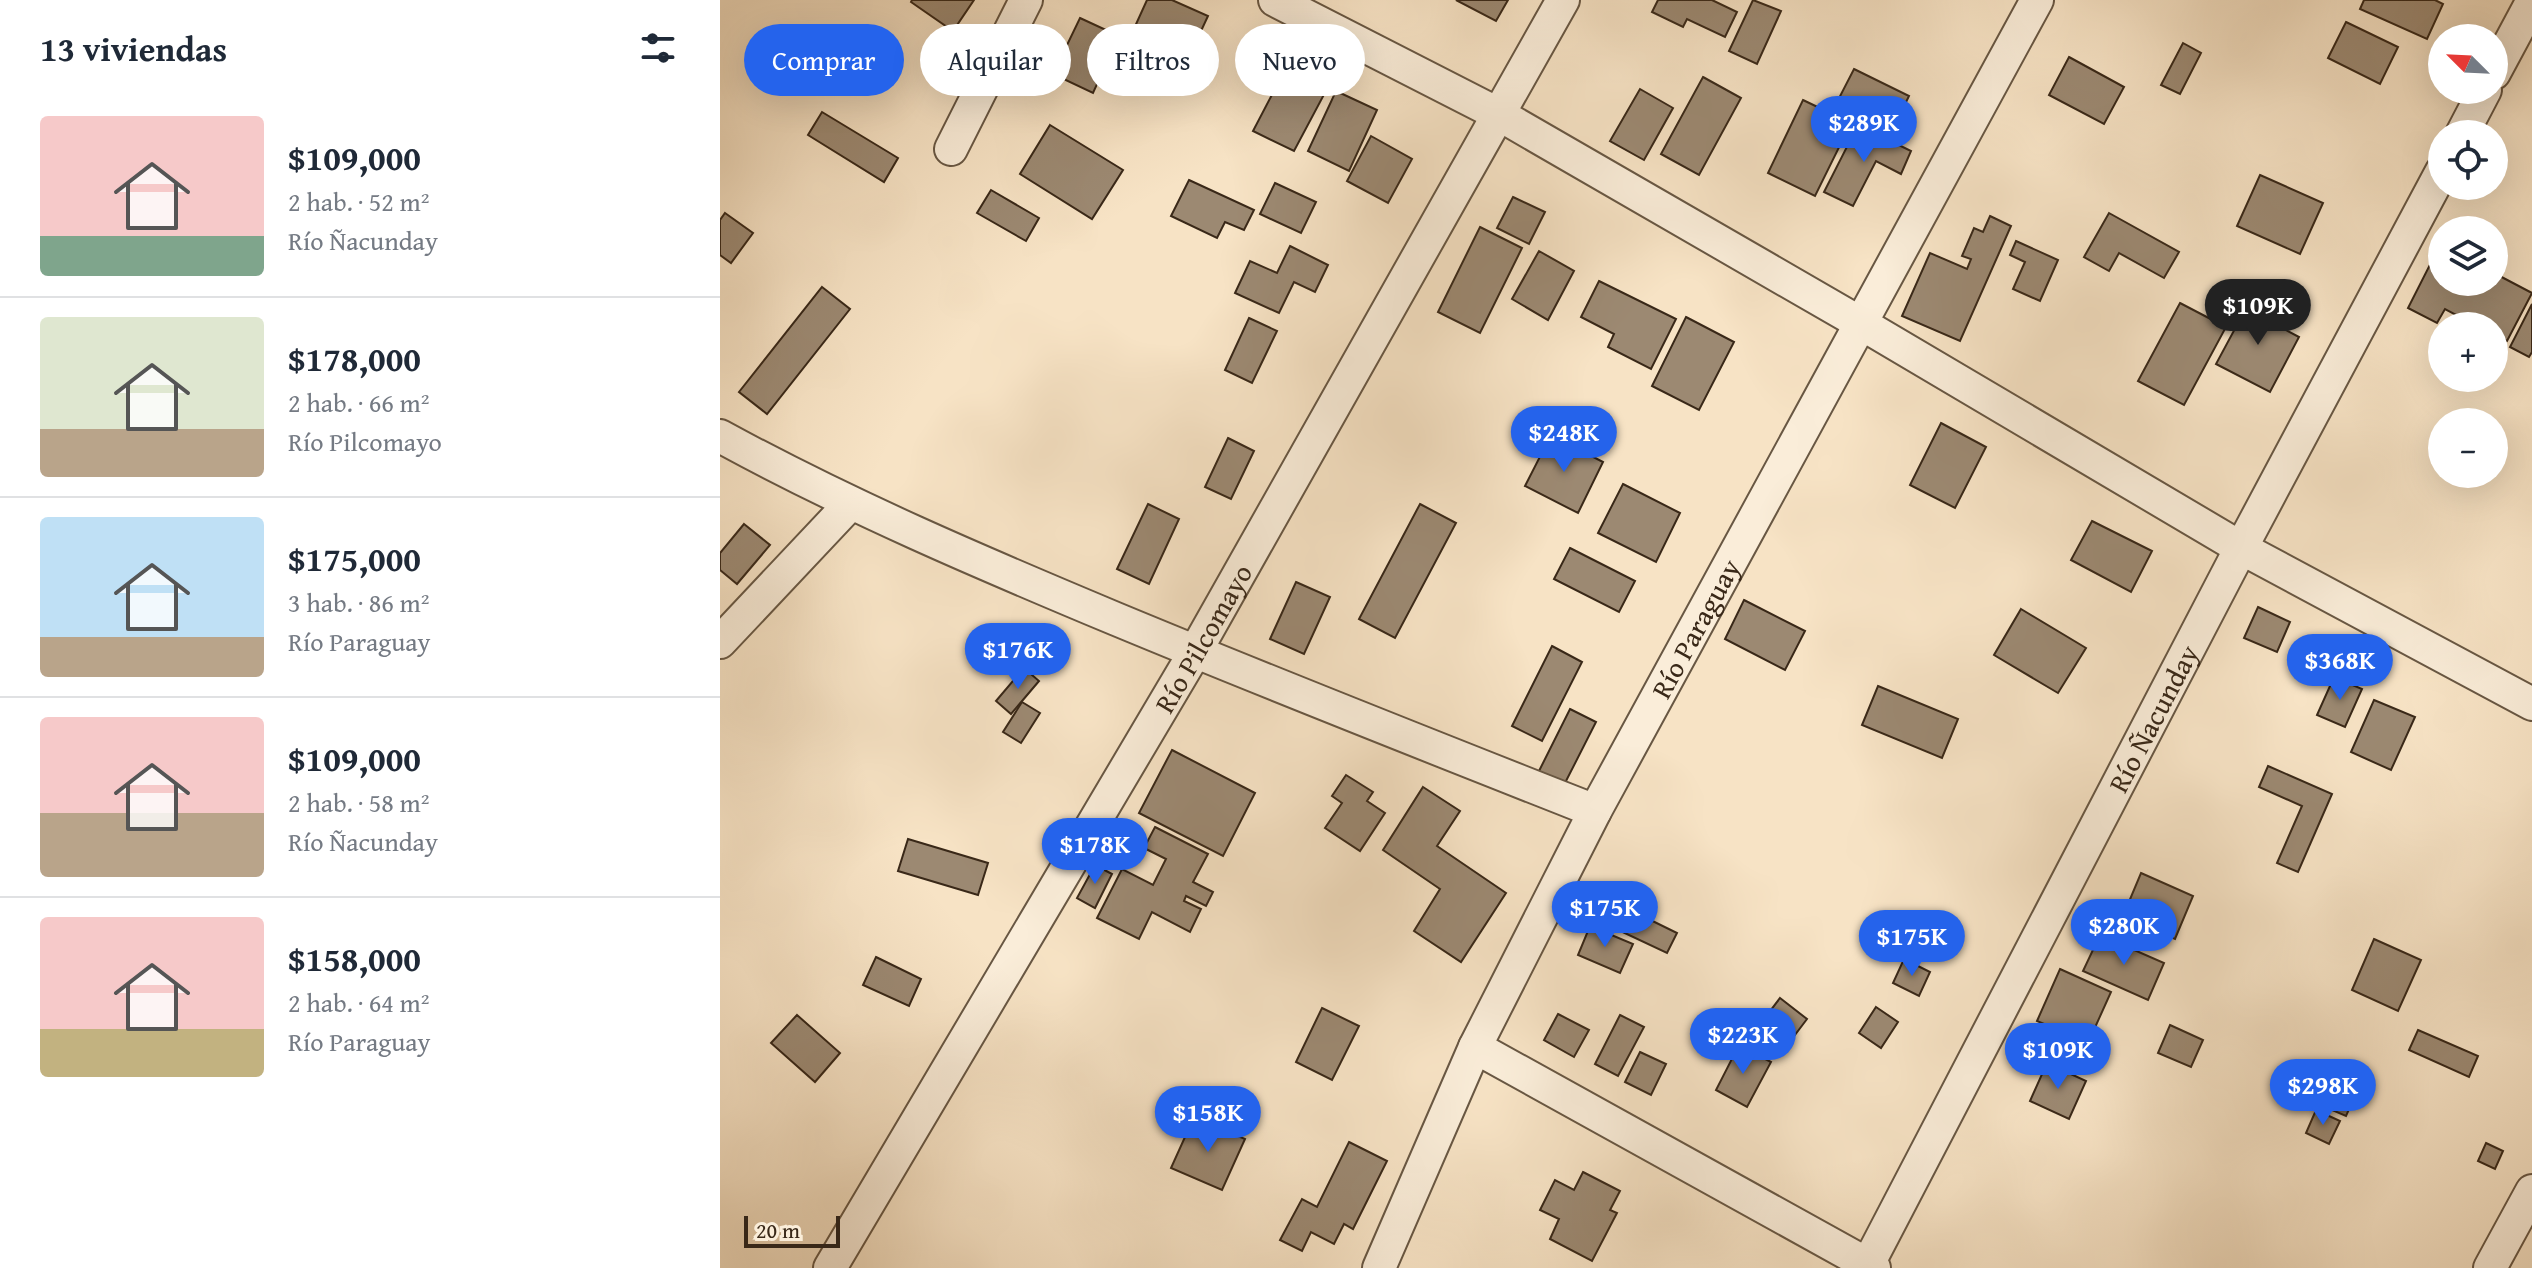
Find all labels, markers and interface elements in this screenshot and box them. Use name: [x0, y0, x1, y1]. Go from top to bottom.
text: 13 viviendas: [40, 24, 227, 73]
chip: Comprar: [744, 24, 904, 96]
chip: Alquilar: [920, 24, 1071, 96]
chip: Filtros: [1087, 24, 1219, 96]
chip: Nuevo: [1235, 24, 1365, 96]
north arrow: [2428, 24, 2508, 104]
map controls: [2428, 24, 2508, 488]
icon: filters: [636, 26, 680, 70]
pin: $289K: [1808, 96, 1920, 164]
text: $289K: [1829, 102, 1899, 141]
button: locate: [2428, 120, 2508, 200]
text: $109,000: [288, 133, 421, 182]
icon: home: [104, 148, 200, 244]
text: 2 hab. · 52 m²: [288, 182, 429, 221]
button: layers: [2428, 216, 2508, 296]
text: Río Ñacunday: [288, 221, 438, 260]
pin: $109K: [2202, 279, 2314, 347]
text: $109K: [2223, 285, 2293, 324]
button: +: [2428, 312, 2508, 392]
text: $178,000: [288, 334, 421, 383]
icon: home: [104, 349, 200, 445]
text: 2 hab. · 66 m²: [288, 383, 429, 422]
pin: $248K: [1508, 406, 1620, 474]
button: −: [2428, 408, 2508, 488]
text: $248K: [1529, 412, 1599, 451]
text: Río Pilcomayo: [288, 422, 442, 461]
text: $175,000: [288, 534, 421, 583]
icon: home: [104, 549, 200, 645]
street label: Río Paraguay: [1640, 551, 1749, 705]
street label: Río Pilcomayo: [1143, 556, 1261, 720]
text: 3 hab. · 86 m²: [288, 583, 429, 622]
text: Río Paraguay: [288, 622, 431, 661]
pin: $176K: [962, 623, 1074, 691]
text: $176K: [983, 629, 1053, 668]
pin: $368K: [2284, 634, 2396, 702]
street label: Río Ñacunday: [2097, 637, 2208, 799]
text: $368K: [2305, 640, 2375, 679]
text: $109,000: [288, 734, 421, 783]
icon: home: [104, 749, 200, 845]
text: 2 hab. · 58 m²: [288, 783, 429, 822]
pin: $178K: [1039, 818, 1151, 886]
text: Río Ñacunday: [288, 822, 438, 861]
text: $178K: [1060, 824, 1130, 863]
pin: $175K: [1549, 881, 1661, 949]
text: $175K: [1570, 887, 1640, 926]
pin: $280K: [2068, 899, 2180, 967]
text: $280K: [2089, 905, 2159, 944]
pin: $175K: [1856, 910, 1968, 978]
text: $175K: [1877, 916, 1947, 955]
text: $158,000: [288, 934, 421, 983]
icon: home: [104, 949, 200, 1045]
text: 2 hab. · 64 m²: [288, 983, 429, 1022]
pin: $223K: [1687, 1008, 1799, 1076]
text: $223K: [1708, 1014, 1778, 1053]
text: Río Paraguay: [288, 1022, 431, 1061]
pin: $109K: [2002, 1023, 2114, 1091]
text: $109K: [2023, 1029, 2093, 1068]
pin: $298K: [2267, 1059, 2379, 1127]
text: $298K: [2288, 1065, 2358, 1104]
pin: $158K: [1152, 1086, 1264, 1154]
text: $158K: [1173, 1092, 1243, 1131]
scale bar: [744, 1212, 840, 1248]
text: 20 m: [756, 1214, 800, 1246]

